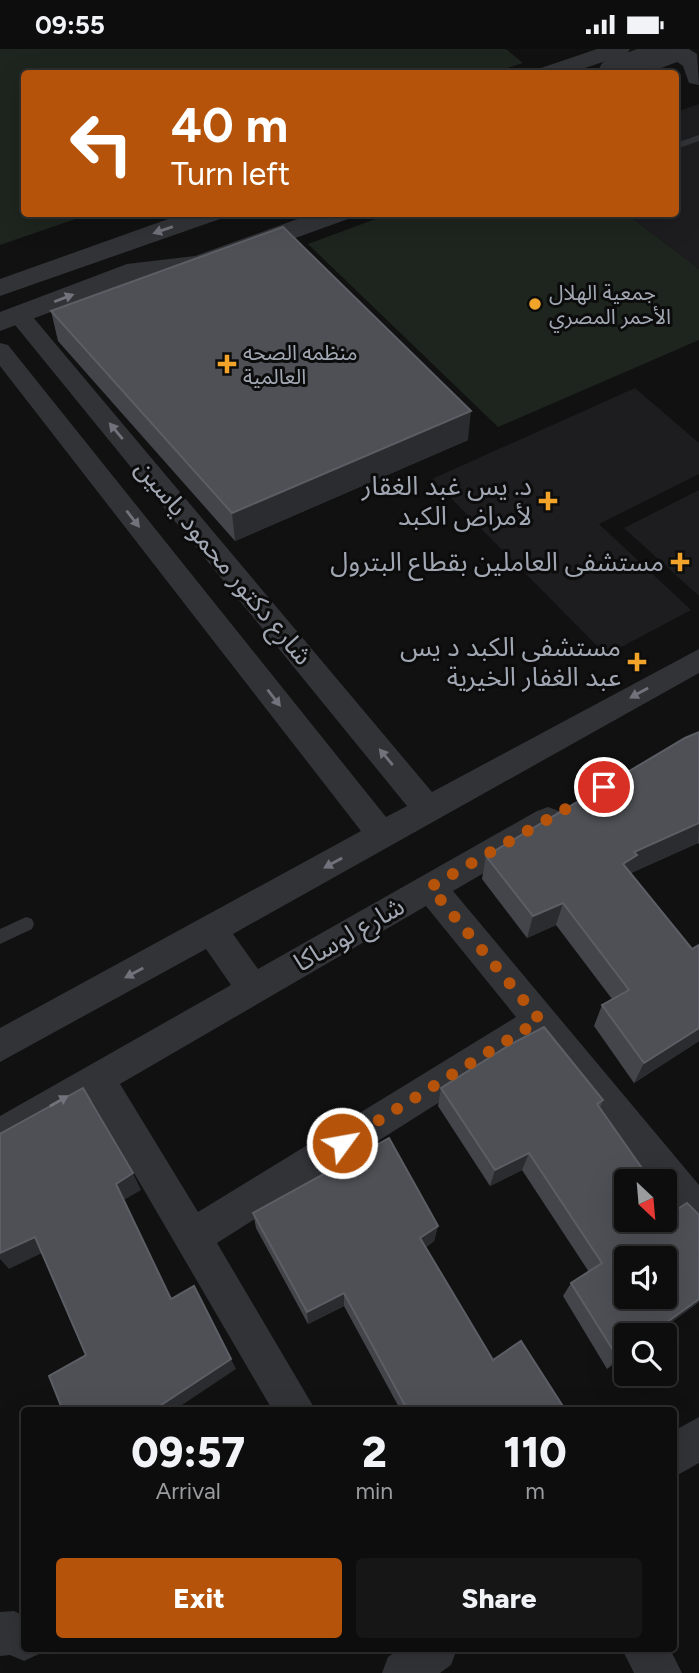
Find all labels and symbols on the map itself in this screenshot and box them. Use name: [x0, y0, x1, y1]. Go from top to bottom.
one-way arrow: [153, 225, 174, 236]
place label: جمعية الهلال الأحمر المصري: [549, 280, 671, 332]
one-way arrow: [53, 292, 74, 303]
marker: جمعية الهلال الأحمر المصري: [527, 296, 543, 312]
place label: منظمه الصحه العالمية: [243, 340, 358, 389]
marker: منظمه الصحه العالمية: [217, 354, 237, 374]
one-way arrow: [108, 423, 123, 441]
street label: شارع دكتور محمود ياسين: [126, 453, 319, 673]
place label: د. يس غبد الغقار لأمراض الكبد: [361, 470, 532, 532]
marker: د. يس غبد الغقار لأمراض الكبد: [538, 491, 558, 511]
one-way arrow: [126, 510, 141, 528]
place label: مستشفى العاملين بقطاع البترول: [330, 546, 664, 581]
marker: مستشفى العاملين بقطاع البترول: [670, 552, 690, 572]
place label: مستشفى الكبد د يس عبد الغفار الخيرية: [400, 631, 621, 693]
marker: مستشفى الكبد د يس عبد الغفار الخيرية: [627, 652, 647, 672]
one-way arrow: [630, 687, 649, 699]
one-way arrow: [266, 689, 281, 707]
one-way arrow: [379, 749, 394, 766]
pin: [574, 757, 634, 817]
one-way arrow: [324, 857, 343, 869]
street label: شارع لوساكا: [288, 890, 411, 981]
one-way arrow: [124, 967, 144, 979]
one-way arrow: [49, 1095, 69, 1107]
position arrow: [305, 1106, 379, 1180]
north arrow: [614, 1169, 677, 1232]

